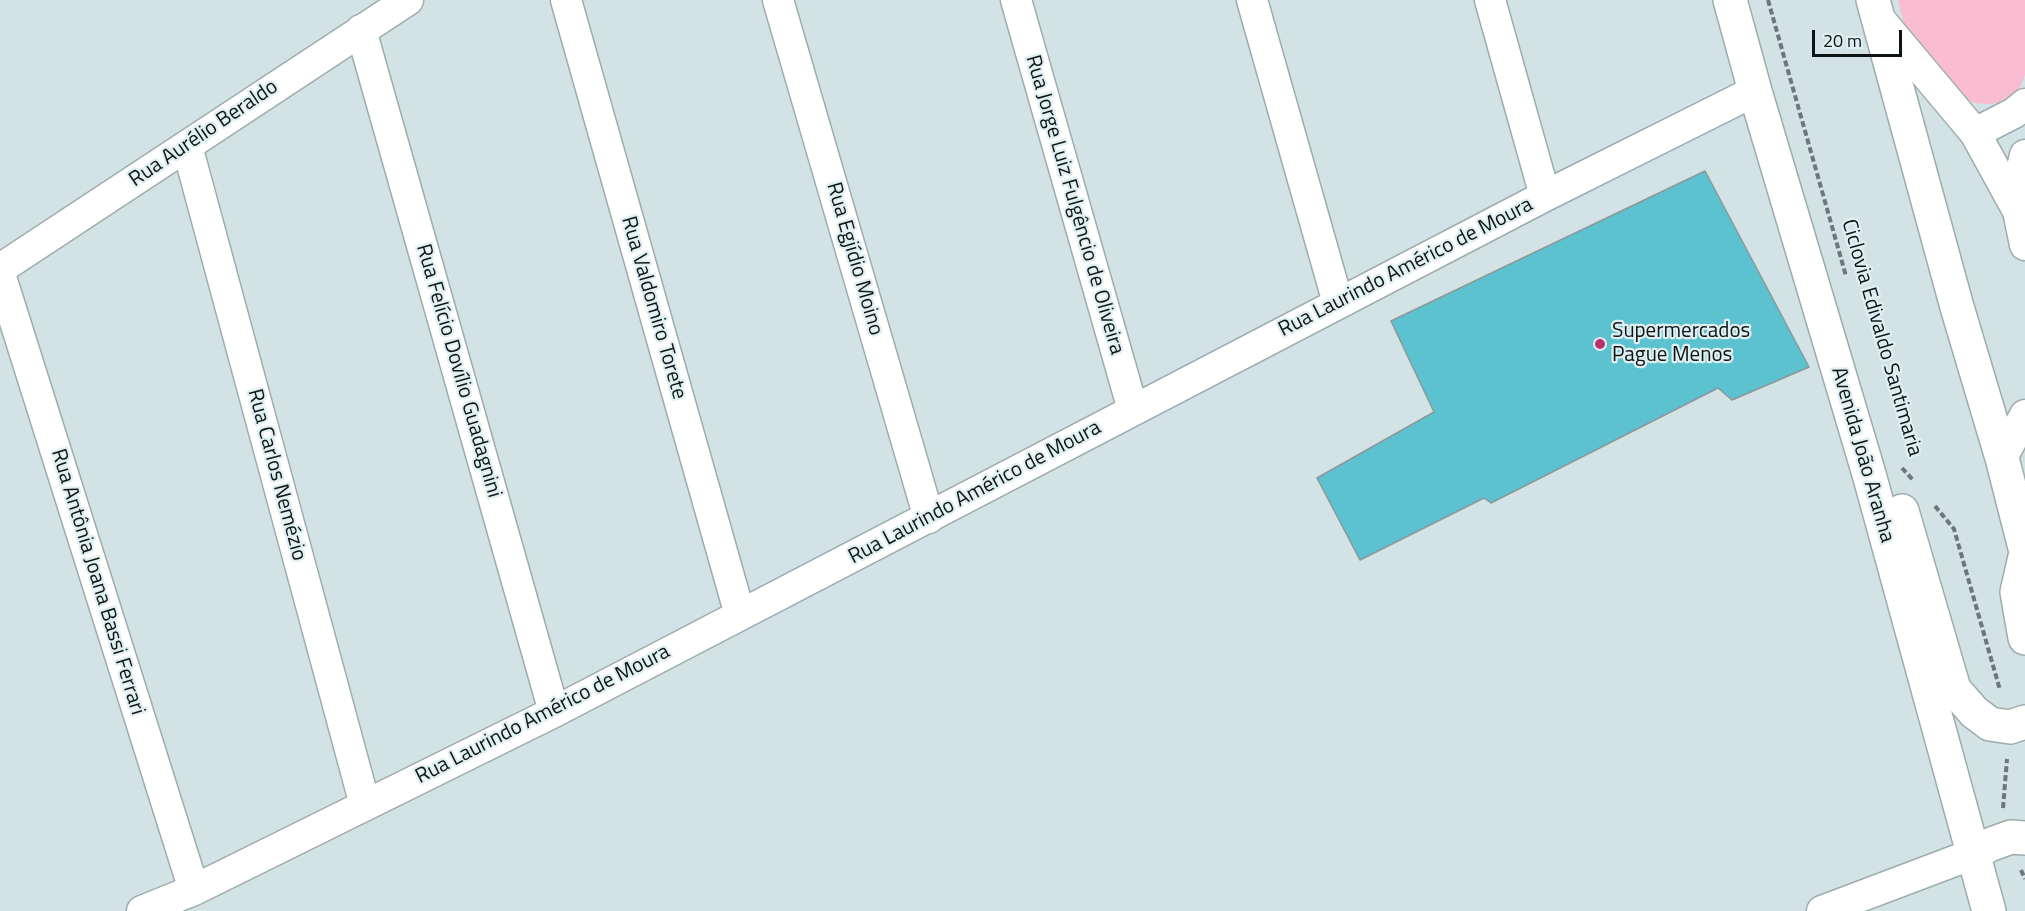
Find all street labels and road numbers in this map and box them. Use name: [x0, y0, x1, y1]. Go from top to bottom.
street label: Rua Jorge Luiz Fulgêncio de Oliveira: [1019, 52, 1129, 358]
street label: Rua Aurélio Beraldo: [125, 75, 283, 193]
street label: Rua Egjídio Moino: [820, 180, 888, 338]
street label: Rua Laurindo Américo de Moura: [1275, 193, 1537, 343]
street label: Rua Valdomiro Torete: [615, 214, 691, 402]
street label: Ciclovia Edivaldo Santimaria: [1835, 216, 1927, 460]
street label: Rua Felício Dovílio Guadagnini: [410, 241, 506, 501]
street label: Avenida João Aranha: [1825, 364, 1899, 546]
street label: Rua Carlos Nemézio: [241, 386, 311, 564]
street label: Rua Laurindo Américo de Moura: [845, 416, 1105, 570]
street label: Rua Antônia Joana Bassi Ferrari: [44, 446, 150, 718]
street label: Rua Laurindo Américo de Moura: [412, 640, 674, 790]

